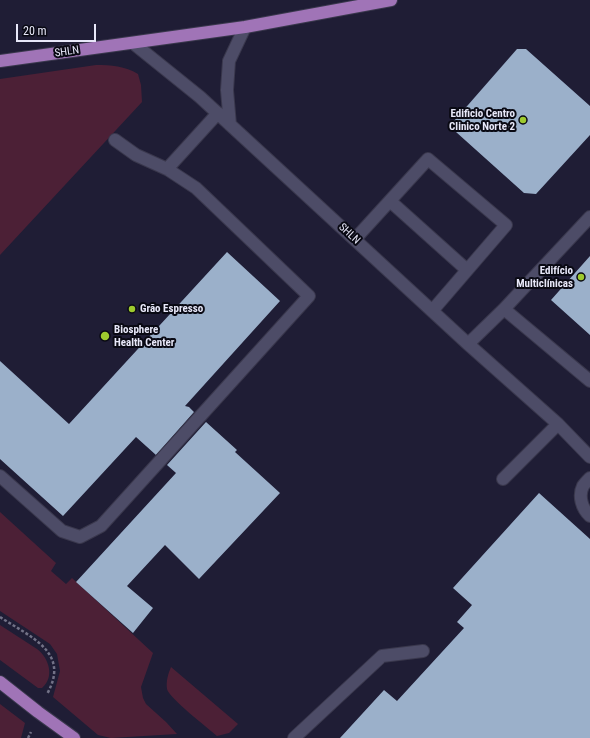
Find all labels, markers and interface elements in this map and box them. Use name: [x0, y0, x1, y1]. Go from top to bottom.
scale bar: [18, 16, 98, 42]
text: 20 m: [23, 24, 47, 38]
street label: SHLN: [54, 44, 80, 60]
place label: Edificio Centro Clinico Norte 2: [449, 107, 515, 133]
marker: Edificio Centro Clinico Norte 2: [518, 115, 528, 125]
street label: SHLN: [336, 221, 362, 247]
place label: Edifício Multiclínicas: [516, 264, 573, 290]
marker: Edifício Multiclínicas: [576, 272, 586, 282]
place label: Grão Espresso: [140, 302, 203, 316]
marker: Grão Espresso: [127, 304, 137, 314]
place label: Biosphere Health Center: [114, 323, 175, 349]
marker: Biosphere Health Center: [99, 330, 111, 342]

